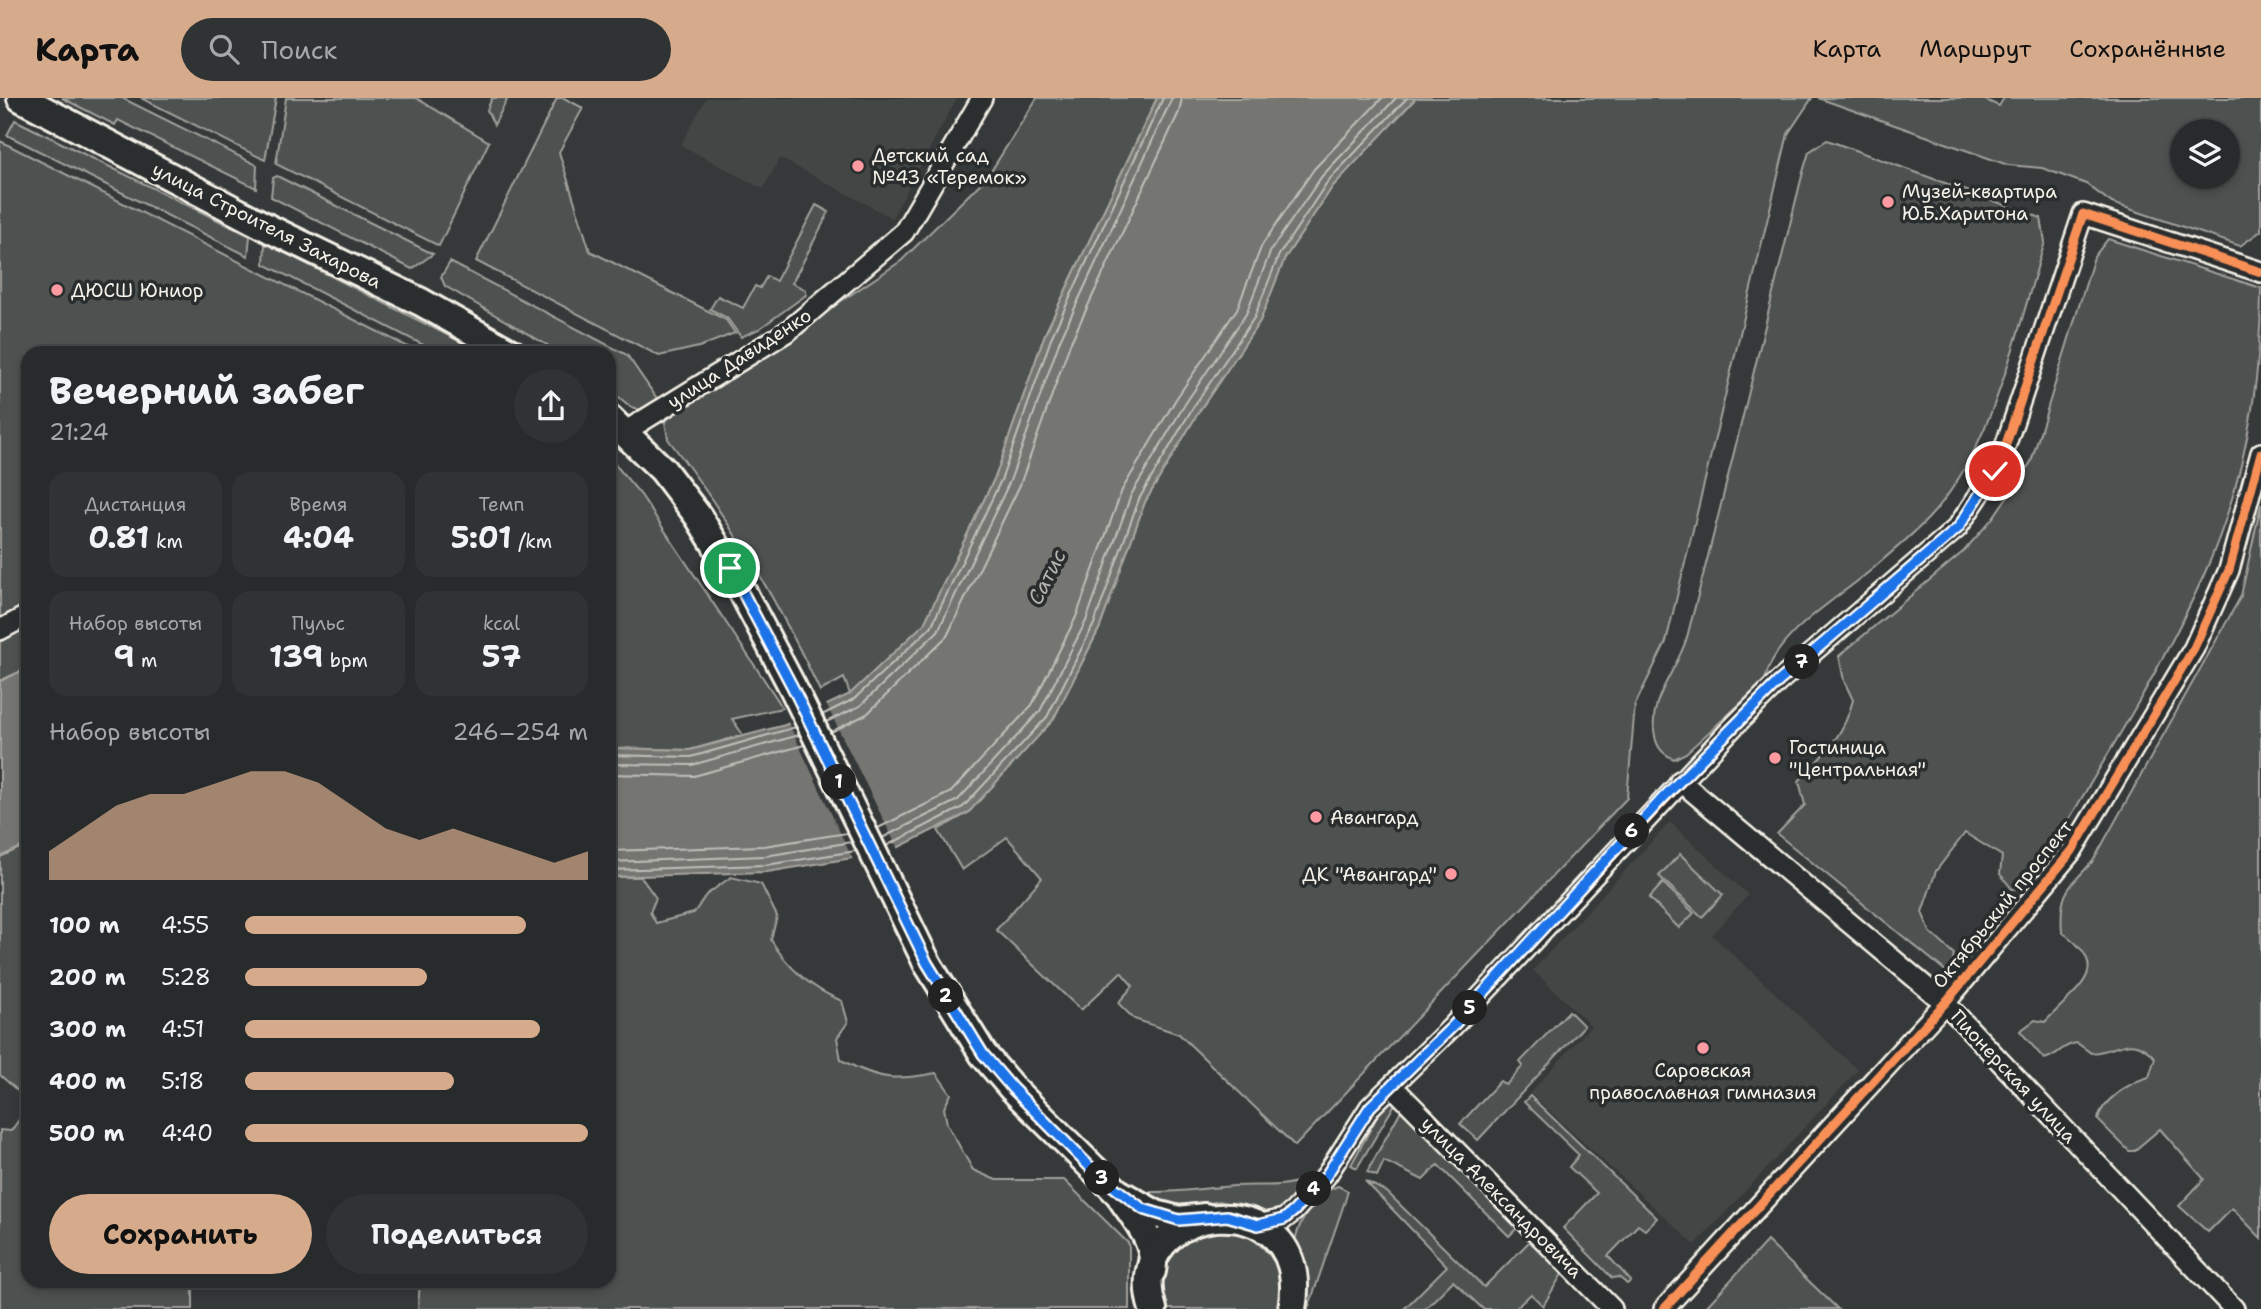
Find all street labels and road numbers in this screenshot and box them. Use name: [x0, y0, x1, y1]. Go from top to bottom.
street label: улица Строителя Захарова: [148, 157, 386, 294]
street label: улица Давиденко: [662, 302, 816, 414]
street label: Октябрьский проспект: [1927, 815, 2078, 994]
street label: Пионерская улица: [1945, 1004, 2082, 1149]
street label: улица Александровича: [1416, 1111, 1588, 1284]

